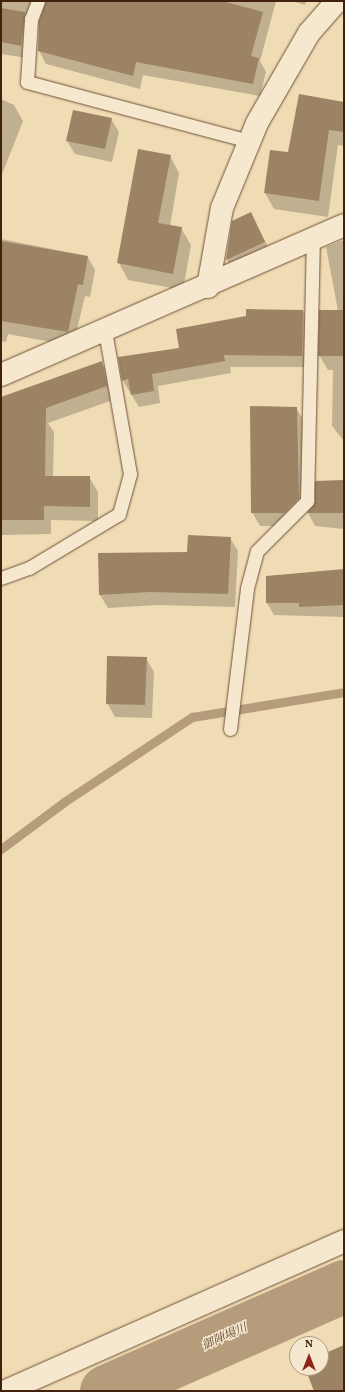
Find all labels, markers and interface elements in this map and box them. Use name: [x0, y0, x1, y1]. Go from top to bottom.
water label: 御陣場川: [200, 1322, 250, 1354]
north arrow: [289, 1336, 329, 1376]
text: N: [305, 1337, 313, 1352]

